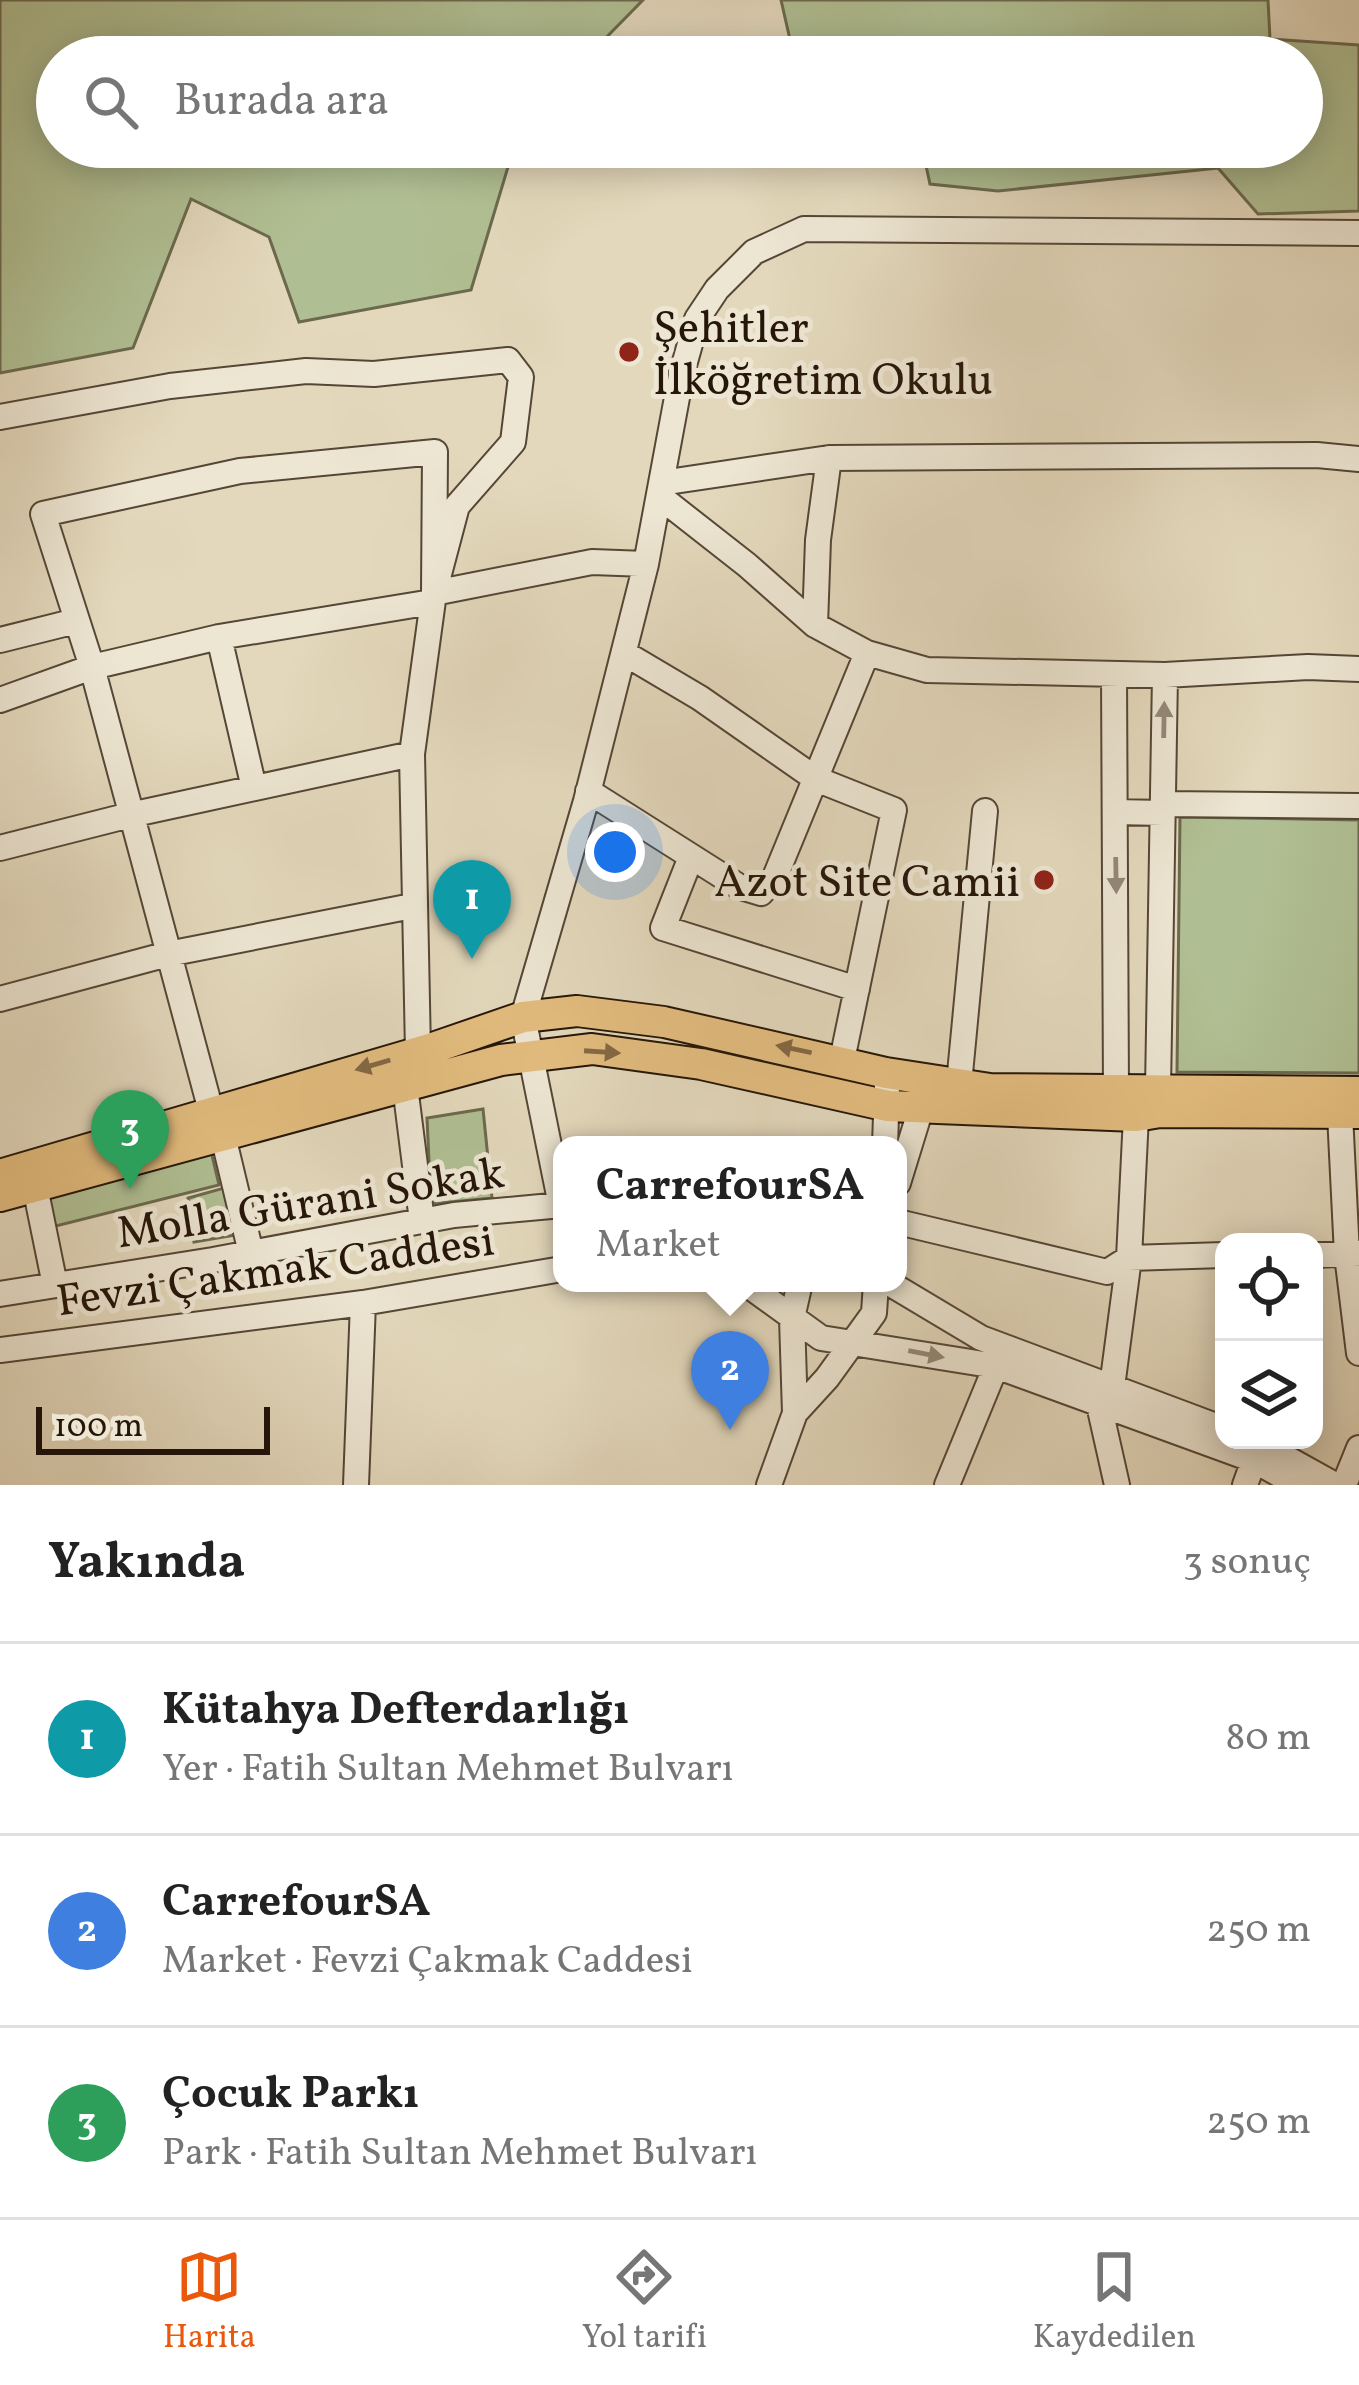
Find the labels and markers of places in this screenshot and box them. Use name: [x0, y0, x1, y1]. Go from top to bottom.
place label: Şehitler İlköğretim Okulu: [653, 299, 993, 414]
marker: Şehitler İlköğretim Okulu: [616, 339, 642, 365]
place label: Azot Site Camii: [714, 853, 1020, 916]
pin: 1: [433, 860, 511, 959]
marker: Azot Site Camii: [1031, 867, 1057, 893]
pin: 3: [91, 1090, 169, 1189]
pin: 2: [691, 1331, 769, 1430]

